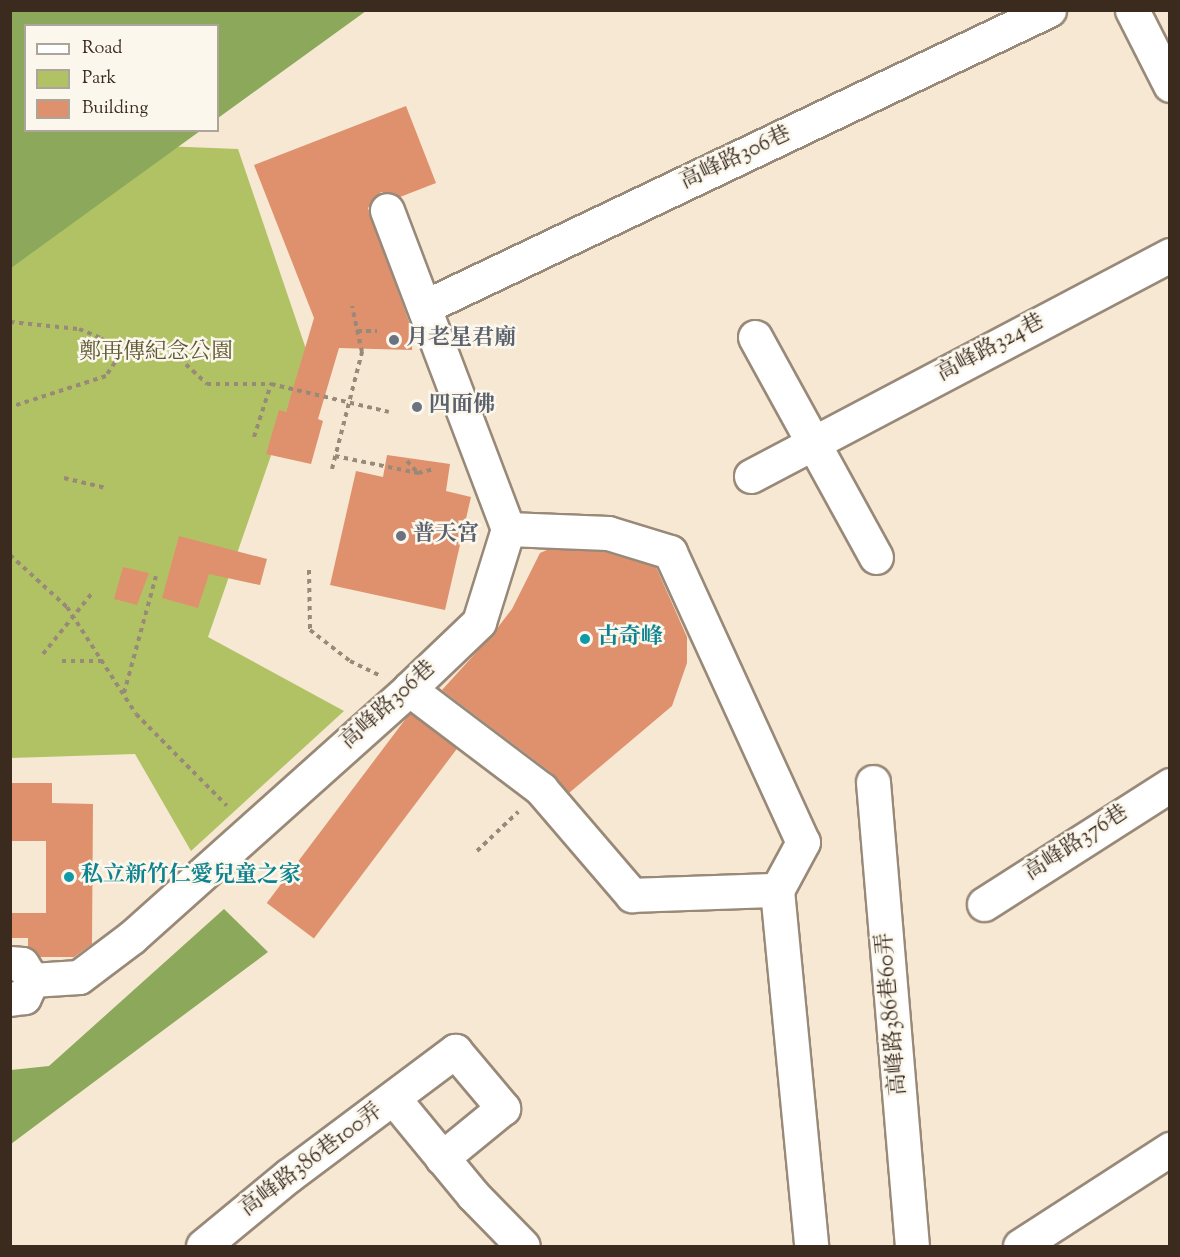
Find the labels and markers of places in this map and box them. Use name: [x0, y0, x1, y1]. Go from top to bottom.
place label: 月老星君廟: [406, 327, 516, 353]
marker: 月老星君廟: [387, 333, 401, 347]
place label: 四面佛: [429, 394, 495, 420]
marker: 四面佛: [410, 400, 424, 414]
place label: 普天宮: [413, 523, 479, 549]
marker: 普天宮: [394, 529, 408, 543]
place label: 古奇峰: [597, 626, 663, 652]
marker: 古奇峰: [578, 632, 592, 646]
place label: 私立新竹仁愛兒童之家: [81, 864, 301, 890]
marker: 私立新竹仁愛兒童之家: [62, 870, 76, 884]

